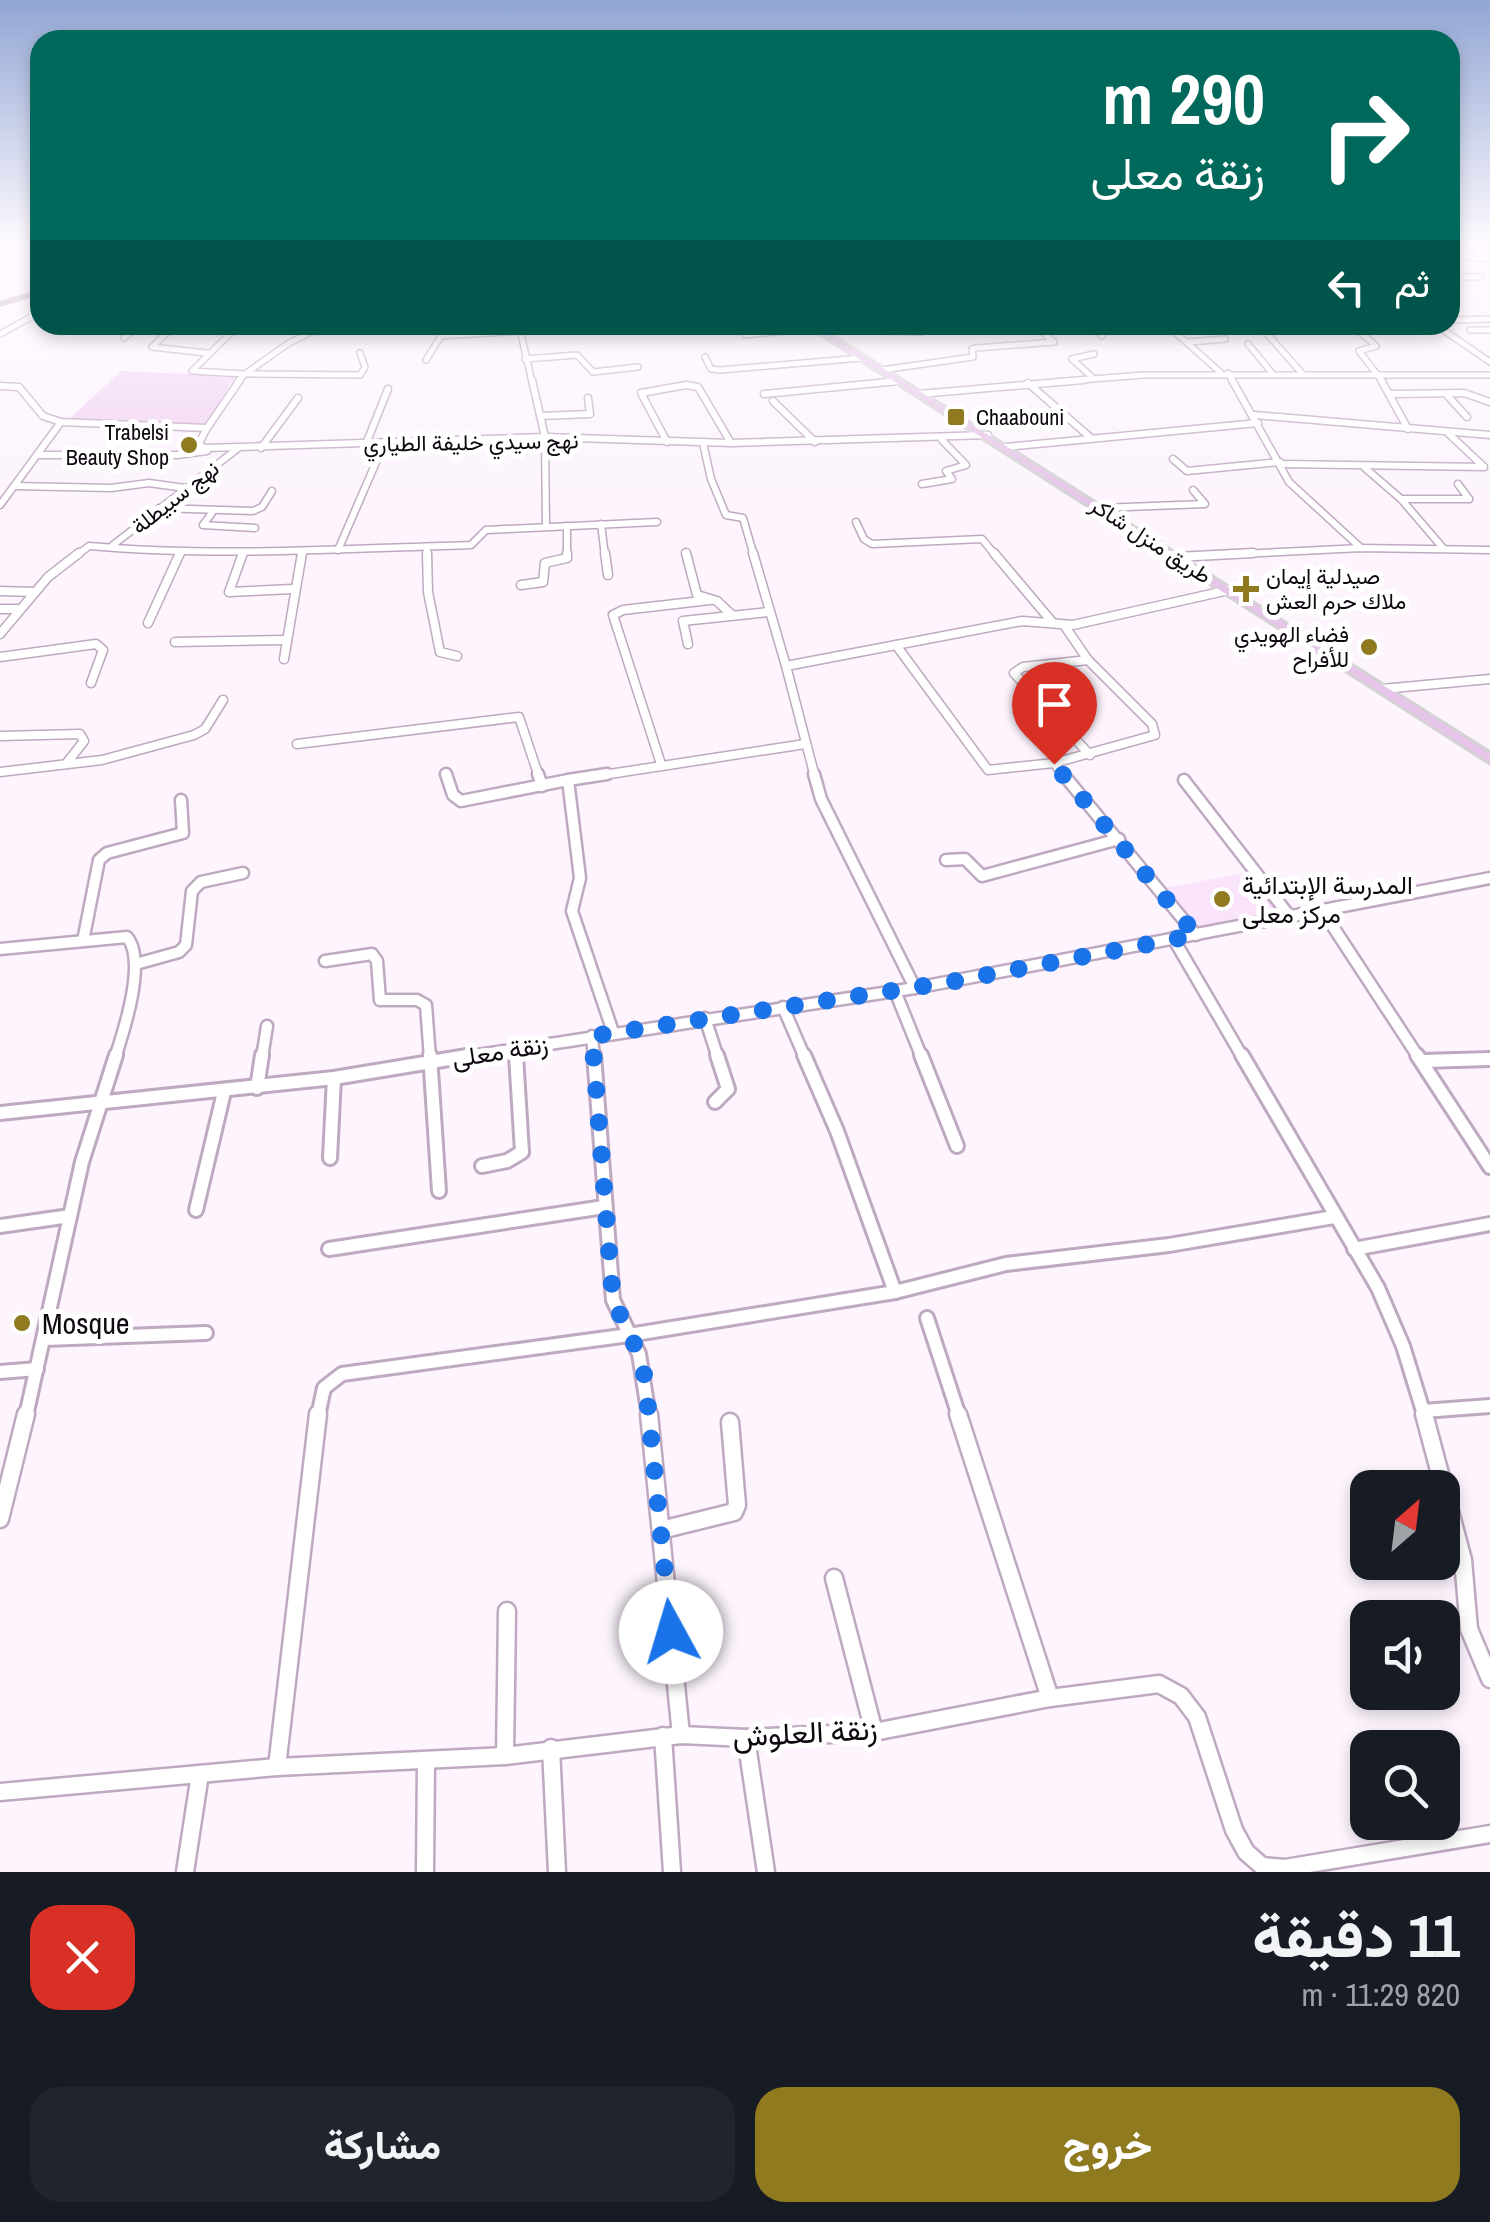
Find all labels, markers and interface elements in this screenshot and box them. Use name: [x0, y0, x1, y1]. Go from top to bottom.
text: 290 m: [1102, 52, 1265, 146]
icon: right: [1300, 70, 1430, 200]
text: زنقة معلى: [1091, 142, 1265, 203]
text: ثم: [1394, 258, 1430, 309]
icon: left: [1319, 260, 1374, 315]
place label: Chaabouni: [976, 402, 1064, 432]
marker: Chaabouni: [945, 406, 967, 428]
place label: Trabelsi Beauty Shop: [66, 417, 169, 472]
street label: نهج سيدي خليفة الطياري: [363, 425, 579, 463]
marker: Trabelsi Beauty Shop: [178, 434, 200, 456]
street label: نهج سبيطلة: [125, 453, 225, 541]
street label: طريق منزل شاكر: [1084, 489, 1218, 590]
place label: صيدلية إيمان ملاك حرم العش: [1266, 561, 1406, 616]
marker: صيدلية إيمان ملاك حرم العش: [1235, 578, 1257, 600]
place label: فضاء الهويدي للأفراح: [1234, 619, 1349, 674]
marker: فضاء الهويدي للأفراح: [1358, 636, 1380, 658]
pin: [1012, 662, 1097, 765]
icon: arrive: [1027, 677, 1082, 732]
place label: المدرسة الإبتدائية مركز معلى: [1242, 868, 1413, 931]
marker: المدرسة الإبتدائية مركز معلى: [1211, 888, 1233, 910]
street label: زنقة معلى: [449, 1027, 551, 1075]
place label: Mosque: [42, 1303, 130, 1343]
marker: Mosque: [11, 1312, 33, 1334]
north arrow: [1350, 1470, 1460, 1580]
map controls: [1350, 1470, 1460, 1840]
position arrow: [619, 1580, 723, 1684]
button: sound: [1350, 1600, 1460, 1710]
street label: زنقة العلوش: [731, 1708, 879, 1756]
button: search: [1350, 1730, 1460, 1840]
text: 11 دقيقة: [1252, 1895, 1460, 1976]
button: close: [30, 1905, 135, 2010]
text: 820 m · 11:29: [1301, 1973, 1460, 2016]
button: مشاركة: [30, 2087, 735, 2202]
button: خروج: [755, 2087, 1460, 2202]

